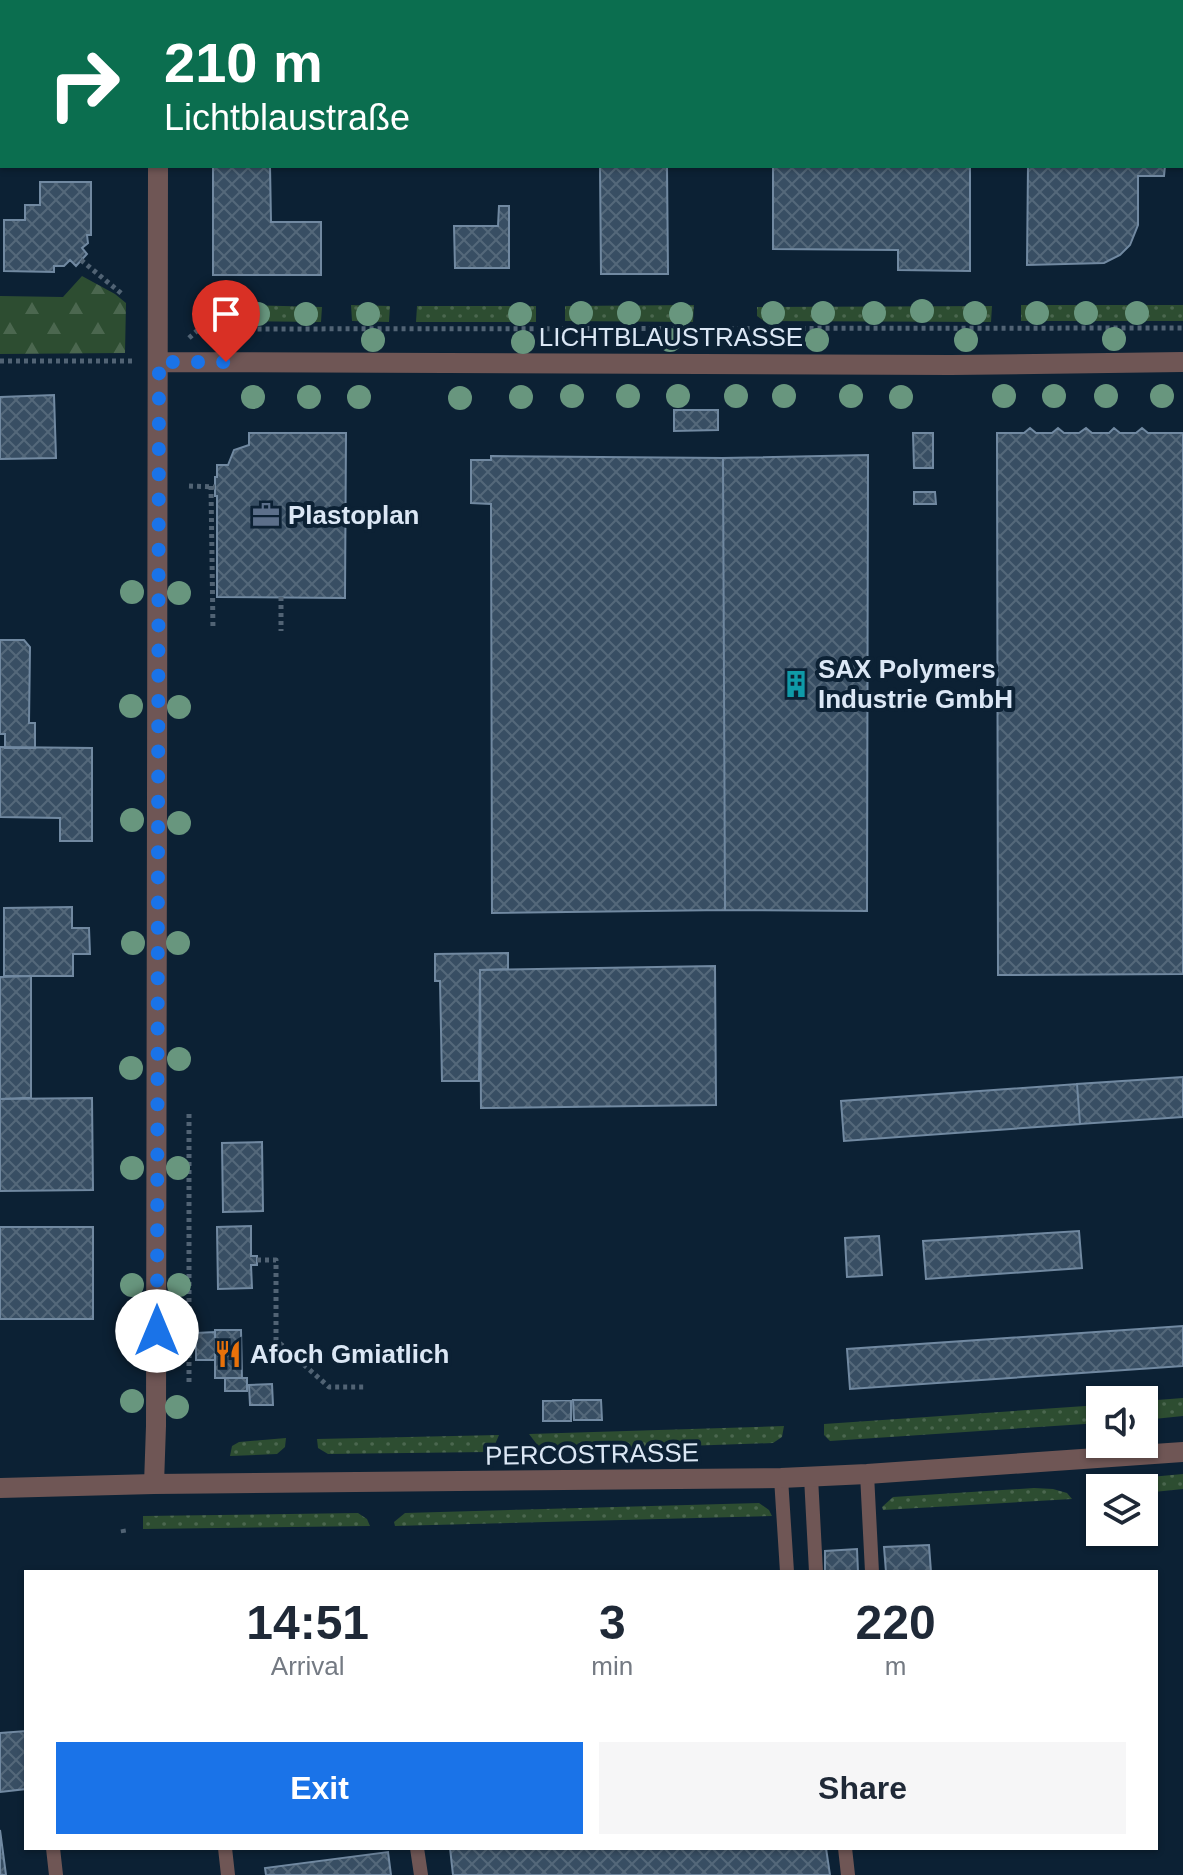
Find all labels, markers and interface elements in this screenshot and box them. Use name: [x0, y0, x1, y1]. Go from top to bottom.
text: 210 m: [164, 31, 323, 94]
icon: right: [32, 32, 136, 136]
text: Lichtblaustraße: [164, 97, 410, 138]
pin: [192, 280, 260, 362]
icon: arrive: [204, 292, 248, 336]
street label: LICHTBLAUSTRASSE: [539, 322, 803, 352]
office icon: Plastoplan: [251, 500, 281, 530]
place label: Plastoplan: [288, 500, 419, 530]
place label: SAX Polymers Industrie GmbH: [818, 654, 1013, 714]
building icon: SAX Polymers Industrie GmbH: [781, 669, 811, 699]
position arrow: [115, 1289, 199, 1373]
restaurant icon: Afoch Gmiatlich: [213, 1339, 243, 1369]
place label: Afoch Gmiatlich: [250, 1339, 449, 1369]
map controls: [1086, 1386, 1158, 1546]
button: sound: [1086, 1386, 1158, 1458]
street label: PERCOSTRASSE: [485, 1437, 699, 1471]
button: layers: [1086, 1474, 1158, 1546]
text: 14:51: [246, 1596, 369, 1649]
text: 3: [599, 1596, 626, 1649]
text: 220: [856, 1596, 936, 1649]
text: Arrival: [271, 1651, 345, 1681]
text: min: [591, 1651, 633, 1681]
text: m: [885, 1651, 906, 1681]
button: Exit: [56, 1742, 583, 1834]
button: Share: [599, 1742, 1126, 1834]

